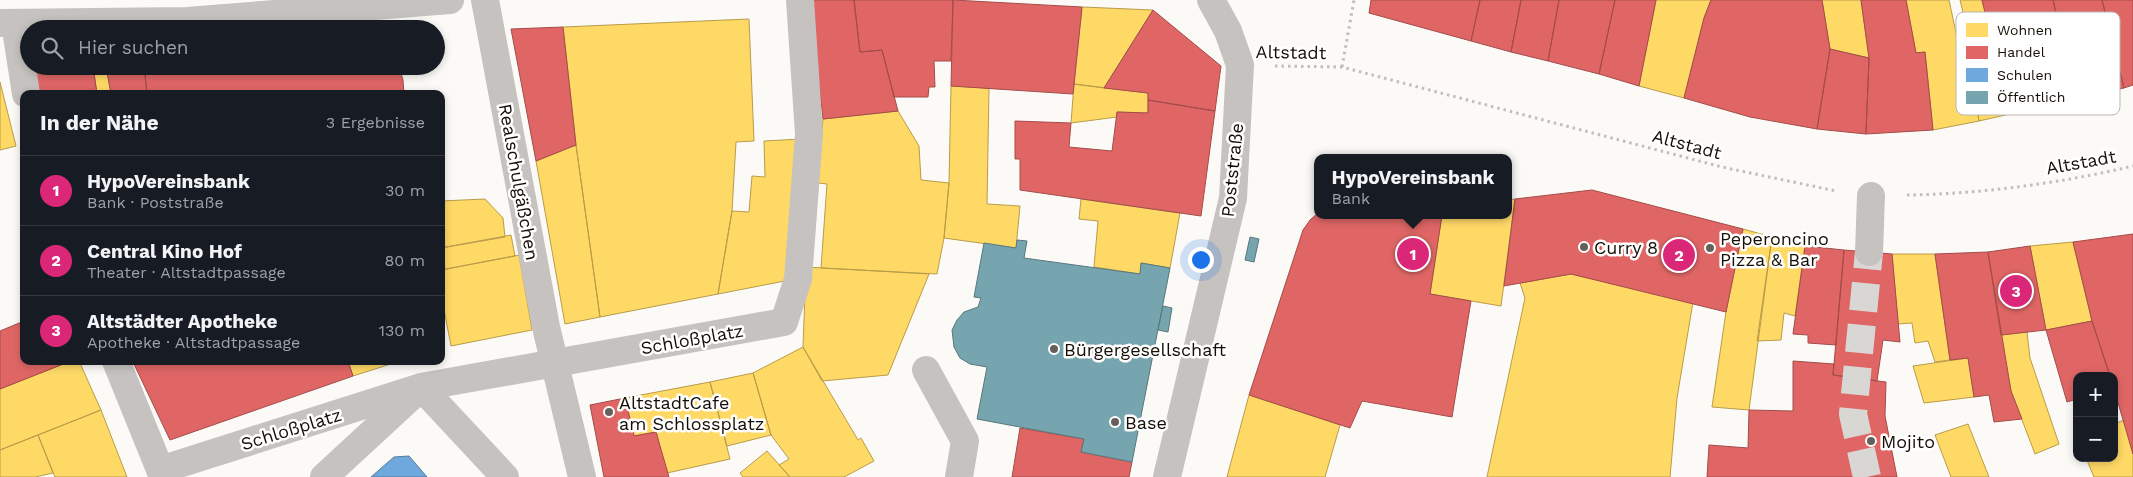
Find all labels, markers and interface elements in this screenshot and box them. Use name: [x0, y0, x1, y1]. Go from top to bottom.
legend: [1956, 12, 2120, 115]
search box: [20, 20, 445, 75]
text: Wohnen: [1997, 22, 2052, 38]
icon: search: [38, 34, 66, 62]
text: Hier suchen: [78, 36, 189, 59]
street label: Altstadt: [1256, 41, 1327, 63]
text: Handel: [1997, 44, 2046, 60]
text: Schulen: [1997, 67, 2052, 83]
text: Öffentlich: [1997, 89, 2065, 105]
street label: Realschulgäßchen: [495, 102, 543, 262]
text: In der Nähe: [40, 110, 159, 135]
text: 3 Ergebnisse: [326, 113, 425, 132]
street label: Poststraße: [1217, 122, 1247, 218]
street label: Altstadt: [1650, 125, 1724, 163]
street label: Altstadt: [2044, 145, 2118, 178]
popup: [1314, 154, 1512, 219]
text: HypoVereinsbank: [1332, 166, 1494, 189]
text: HypoVereinsbank: [87, 170, 250, 193]
text: 1: [53, 181, 59, 200]
text: 30 m: [385, 181, 425, 200]
text: Bank: [1332, 189, 1370, 208]
text: Bank · Poststraße: [87, 193, 224, 212]
place label: Peperoncino Pizza & Bar: [1720, 228, 1829, 270]
pin: 1: [1397, 235, 1429, 273]
pin: 2: [1663, 236, 1695, 274]
place label: Curry 8: [1594, 237, 1658, 258]
text: Central Kino Hof: [87, 240, 242, 263]
marker: Curry 8: [1578, 241, 1590, 253]
marker: Peperoncino Pizza & Bar: [1704, 242, 1716, 254]
your location: [1188, 247, 1214, 273]
text: 2: [51, 251, 61, 270]
text: 80 m: [384, 251, 425, 270]
text: Theater · Altstadtpassage: [87, 263, 286, 282]
pin: 3: [2000, 272, 2032, 310]
text: Altstädter Apotheke: [87, 310, 277, 333]
street label: Schloßplatz: [639, 320, 745, 358]
text: 3: [51, 321, 61, 340]
text: 130 m: [379, 321, 425, 340]
text: Apotheke · Altstadtpassage: [87, 333, 300, 352]
place label: Bürgergesellschaft: [1064, 339, 1226, 360]
marker: Bürgergesellschaft: [1048, 343, 1060, 355]
map controls: [2073, 372, 2118, 462]
button: +: [2073, 372, 2118, 417]
place label: AltstadtCafe am Schlossplatz: [619, 392, 764, 434]
street label: Schloßplatz: [238, 404, 344, 454]
marker: AltstadtCafe am Schlossplatz: [603, 406, 615, 418]
place label: Base: [1125, 412, 1167, 433]
marker: Base: [1109, 416, 1121, 428]
button: −: [2073, 417, 2118, 462]
place label: Mojito: [1881, 431, 1935, 452]
marker: Mojito: [1865, 435, 1877, 447]

